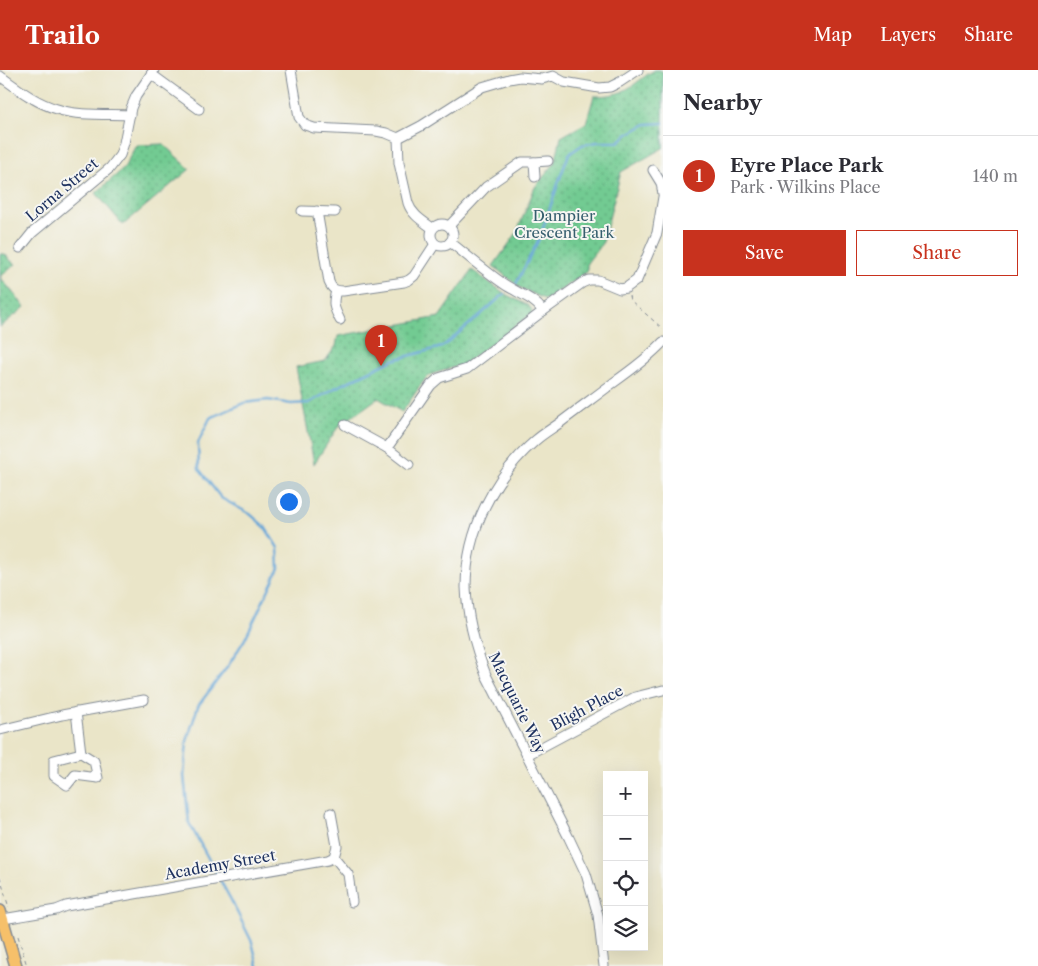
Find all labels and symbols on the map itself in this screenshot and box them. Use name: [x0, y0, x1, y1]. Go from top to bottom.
street label: Lorna Street: [21, 153, 102, 225]
park label: Dampier Crescent Park: [514, 206, 615, 242]
pin: 1: [365, 325, 397, 366]
your location: [276, 489, 302, 515]
street label: Macquarie Way: [485, 649, 551, 757]
street label: Bligh Place: [547, 681, 626, 735]
street label: Academy Street: [162, 845, 277, 884]

